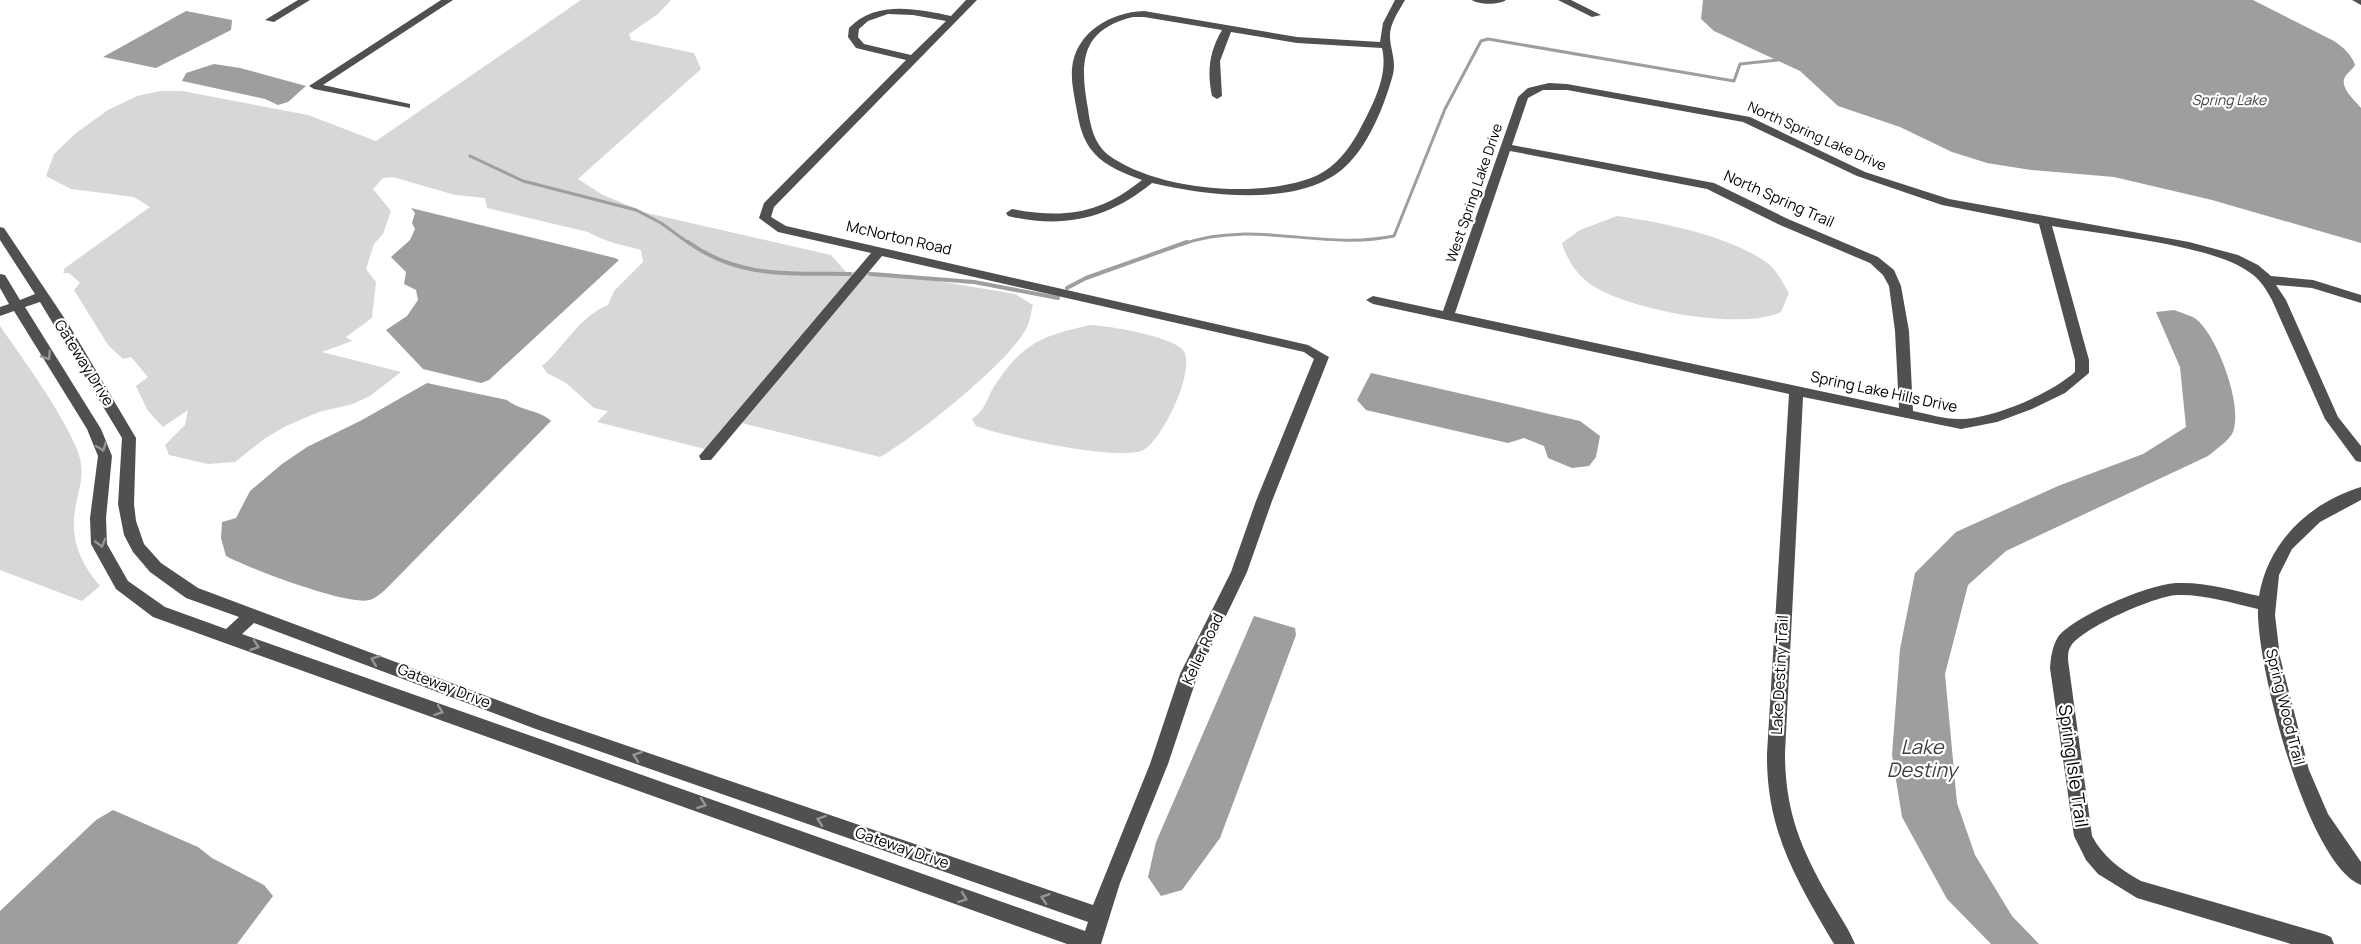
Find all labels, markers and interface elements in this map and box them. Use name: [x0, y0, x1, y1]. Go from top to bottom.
water label: Spring Lake: [2192, 90, 2267, 109]
street label: North Spring Lake Drive: [1745, 96, 1889, 175]
street label: West Spring Lake Drive: [1441, 121, 1506, 265]
street label: North Spring Trail: [1721, 165, 1838, 232]
street label: McNorton Road: [844, 215, 954, 260]
street label: Gateway Drive: [50, 316, 119, 410]
one-way arrow: [40, 349, 51, 360]
street label: Spring Lake Hills Drive: [1809, 366, 1960, 417]
one-way arrow: [94, 441, 107, 452]
one-way arrow: [94, 537, 106, 548]
street label: Keller Road: [1177, 610, 1228, 688]
street label: Lake Destiny Trail: [1766, 615, 1793, 735]
one-way arrow: [249, 639, 260, 652]
street label: Spring Wood Trail: [2261, 646, 2310, 767]
one-way arrow: [370, 655, 381, 668]
street label: Gateway Drive: [395, 658, 494, 713]
one-way arrow: [433, 703, 444, 716]
street label: Spring Isle Trail: [2053, 703, 2094, 829]
water label: Lake Destiny: [1887, 733, 1960, 783]
one-way arrow: [632, 751, 643, 764]
one-way arrow: [696, 797, 707, 810]
one-way arrow: [816, 815, 827, 828]
street label: Gateway Drive: [852, 822, 952, 873]
one-way arrow: [957, 890, 967, 903]
one-way arrow: [1040, 892, 1051, 905]

